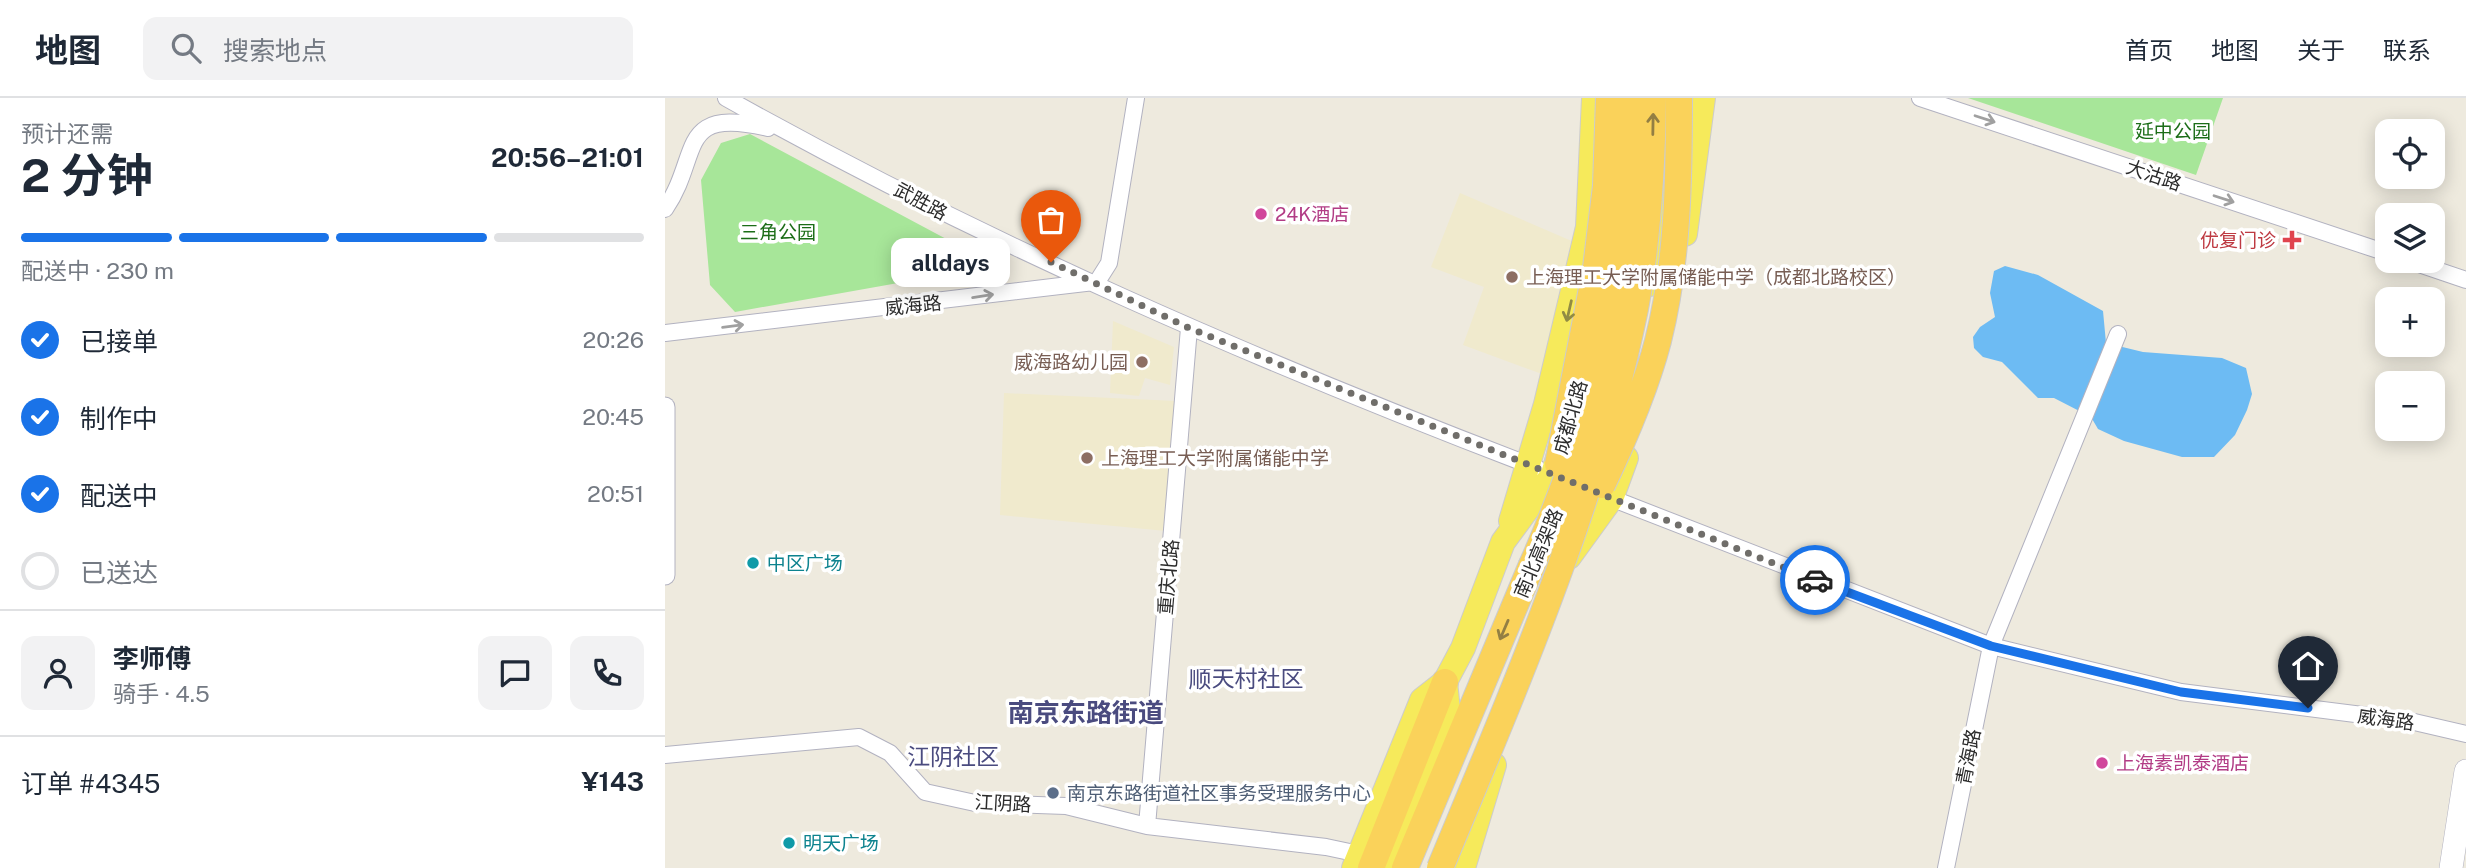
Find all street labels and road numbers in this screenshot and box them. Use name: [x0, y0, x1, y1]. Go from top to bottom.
street label: 大沽路: [2123, 155, 2185, 195]
street label: 武胜路: [891, 178, 951, 224]
street label: 威海路: [883, 291, 943, 319]
street label: 成都北路: [1549, 377, 1591, 457]
street label: 南北高架路: [1509, 505, 1567, 601]
street label: 重庆北路: [1154, 538, 1182, 616]
street label: 威海路: [2356, 704, 2416, 734]
street label: 青海路: [1952, 727, 1984, 787]
street label: 江阴路: [974, 791, 1032, 815]

